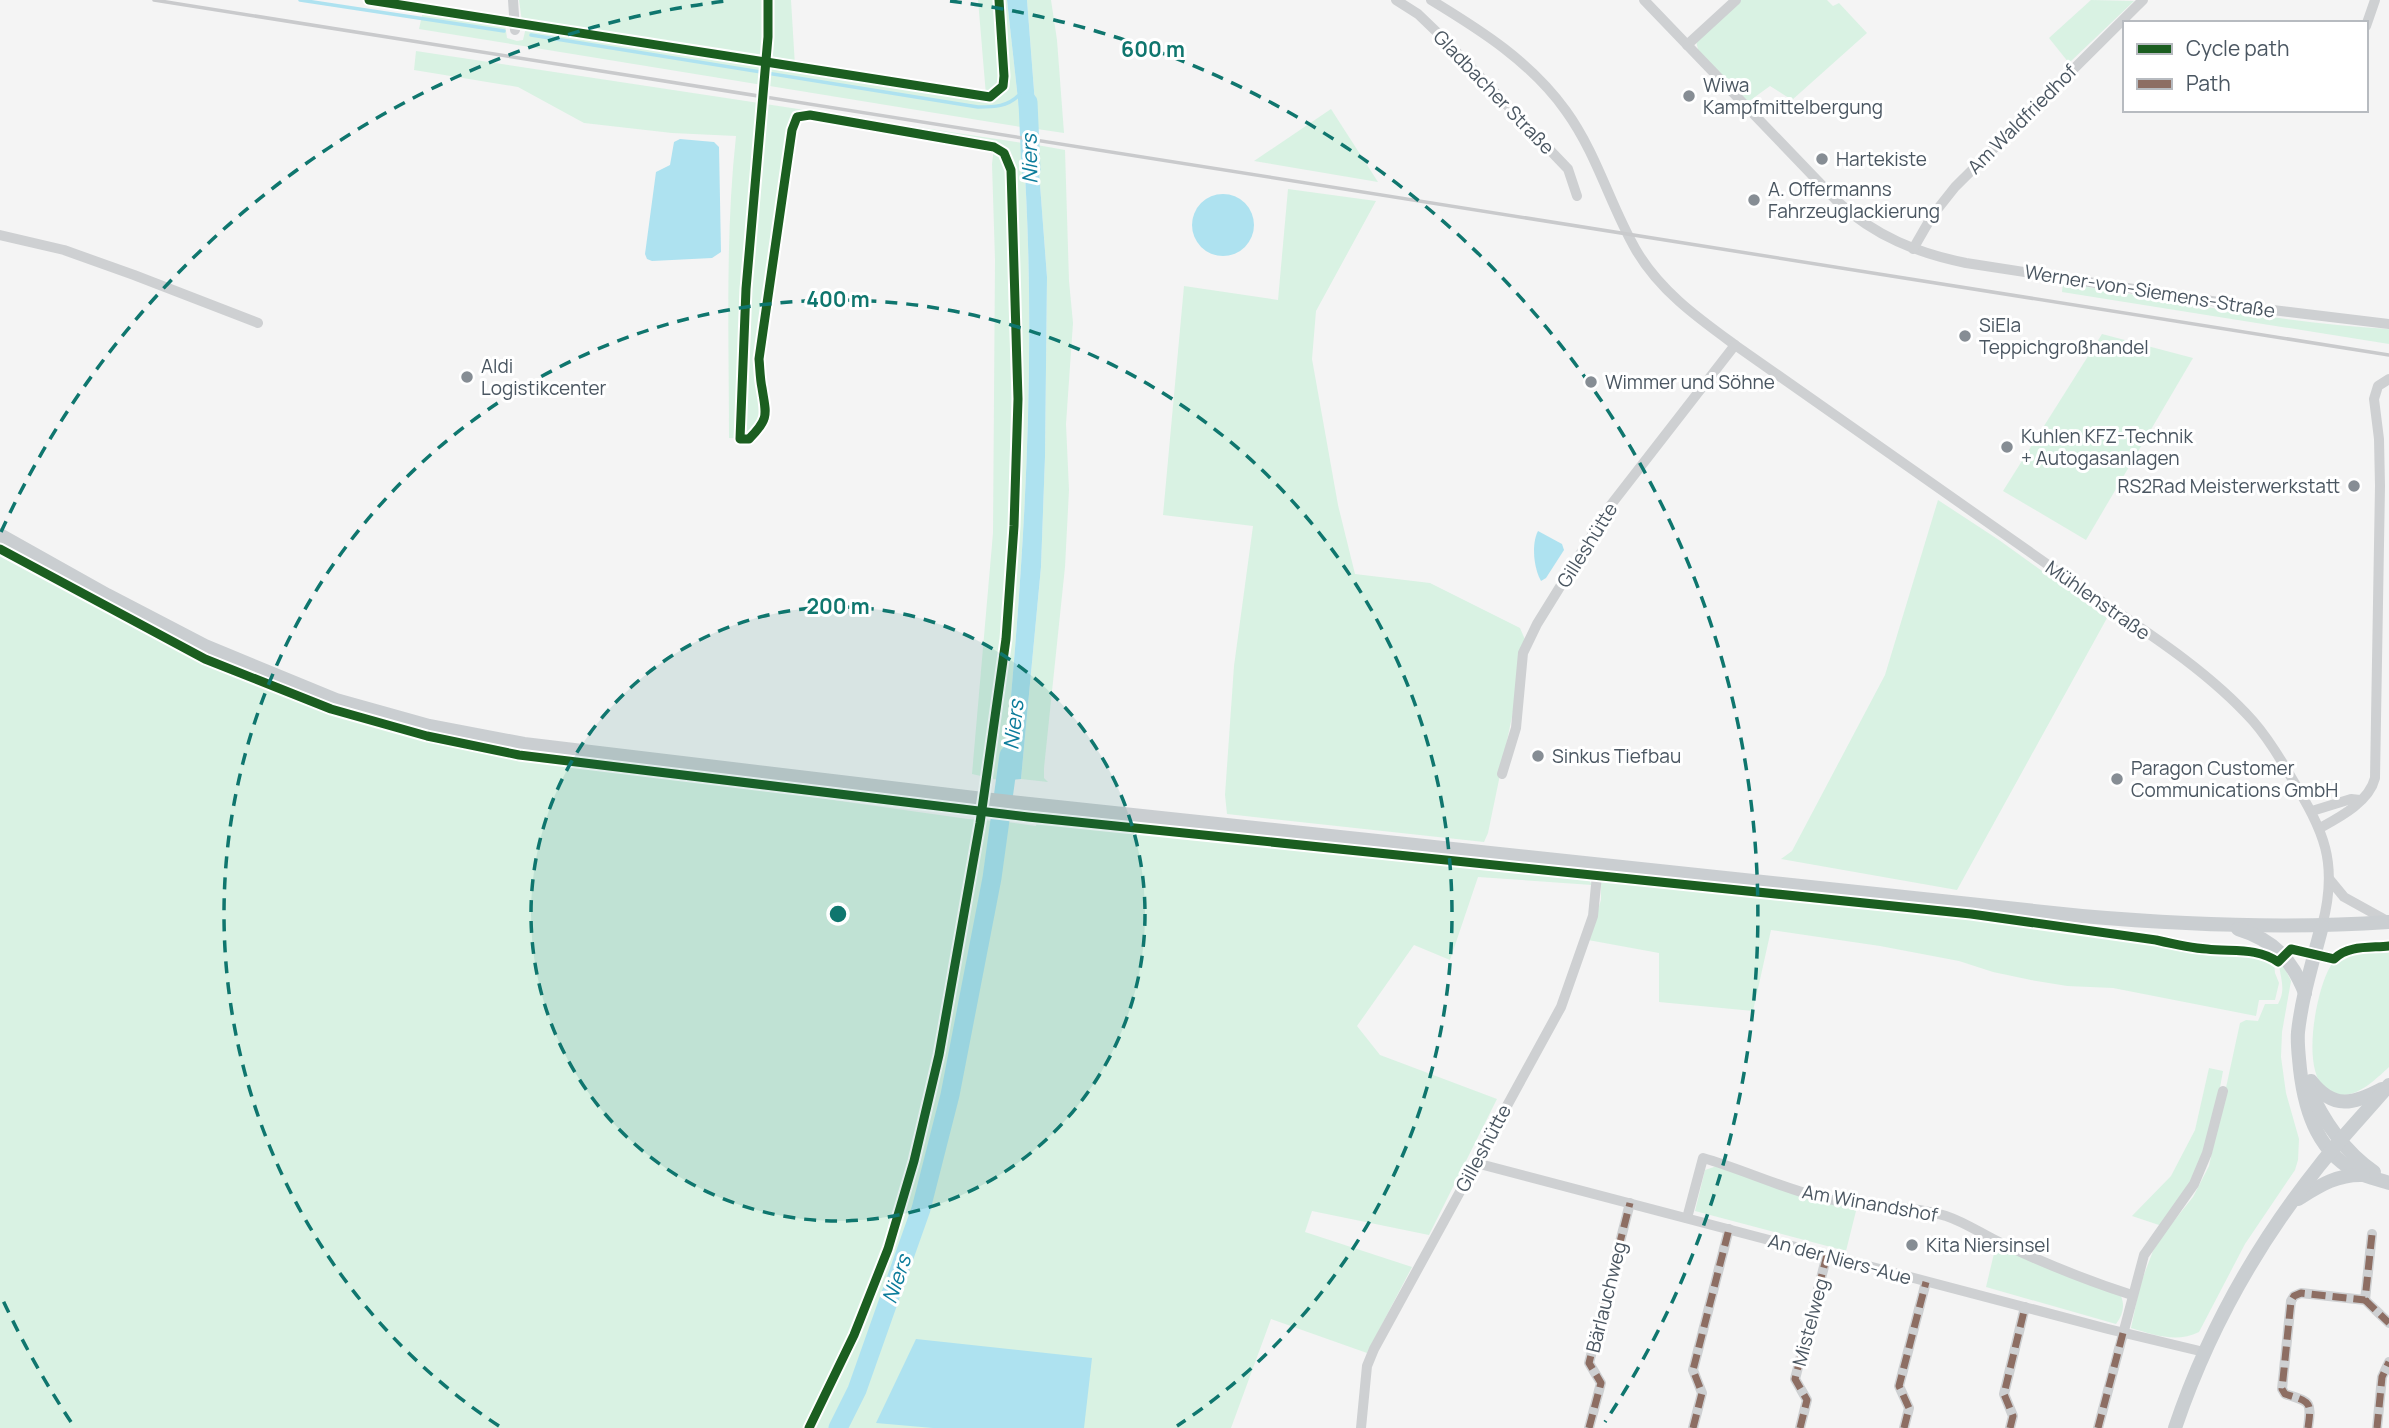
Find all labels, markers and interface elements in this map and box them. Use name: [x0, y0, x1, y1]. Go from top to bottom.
legend: [2123, 21, 2368, 112]
street label: Gladbacher Straße: [1428, 24, 1560, 160]
text: Cycle path: [2186, 34, 2289, 62]
text: 600 m: [1121, 35, 1185, 63]
street label: Am Waldfriedhof: [1962, 58, 2083, 179]
text: Path: [2186, 69, 2231, 97]
place label: Wiwa Kampfmittelbergung: [1703, 72, 1883, 120]
marker: Wiwa Kampfmittelbergung: [1681, 88, 1697, 104]
water label: Niers: [1015, 132, 1043, 184]
place label: Hartekiste: [1836, 146, 1927, 172]
marker: Hartekiste: [1814, 151, 1830, 167]
place label: A. Offermanns Fahrzeuglackierung: [1768, 176, 1940, 224]
marker: A. Offermanns Fahrzeuglackierung: [1746, 192, 1762, 208]
street label: Werner-von-Siemens-Straße: [2023, 258, 2277, 324]
text: 400 m: [806, 285, 870, 313]
place label: SiEla Teppichgroßhandel: [1979, 312, 2149, 360]
marker: SiEla Teppichgroßhandel: [1957, 328, 1973, 344]
place label: Aldi Logistikcenter: [481, 353, 607, 401]
marker: Aldi Logistikcenter: [459, 369, 475, 385]
place label: Wimmer und Söhne: [1605, 369, 1775, 395]
marker: Wimmer und Söhne: [1583, 374, 1599, 390]
place label: Kuhlen KFZ-Technik + Autogasanlagen: [2021, 423, 2193, 471]
marker: Kuhlen KFZ-Technik + Autogasanlagen: [1999, 439, 2015, 455]
place label: RS2Rad Meisterwerkstatt: [2118, 473, 2340, 499]
marker: RS2Rad Meisterwerkstatt: [2346, 478, 2362, 494]
street label: Gilleshütte: [1551, 498, 1623, 592]
street label: Mühlenstraße: [2041, 554, 2155, 646]
text: 200 m: [806, 592, 870, 620]
water label: Niers: [996, 697, 1030, 751]
place label: Sinkus Tiefbau: [1552, 743, 1681, 769]
marker: Sinkus Tiefbau: [1530, 748, 1546, 764]
place label: Paragon Customer Communications GmbH: [2131, 755, 2338, 803]
marker: Paragon Customer Communications GmbH: [2109, 771, 2125, 787]
centre of rings: [826, 902, 850, 926]
street label: Gilleshütte: [1449, 1100, 1517, 1196]
street label: Am Winandshof: [1800, 1178, 1940, 1228]
street label: An der Niers-Aue: [1766, 1227, 1914, 1291]
place label: Kita Niersinsel: [1926, 1232, 2050, 1258]
marker: Kita Niersinsel: [1904, 1237, 1920, 1253]
street label: Bärlauchweg: [1580, 1239, 1632, 1355]
water label: Niers: [875, 1249, 918, 1307]
street label: Mistelweg: [1786, 1275, 1834, 1369]

